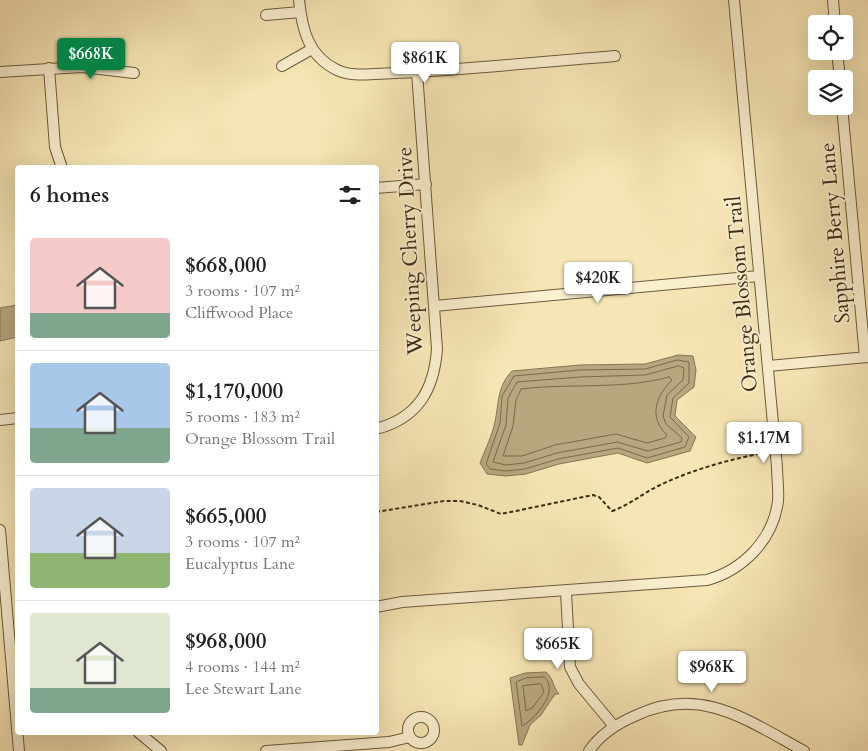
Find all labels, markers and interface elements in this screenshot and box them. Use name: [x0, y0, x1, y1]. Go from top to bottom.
map controls: [808, 15, 853, 115]
button: locate: [808, 15, 853, 60]
pin: $668K: [56, 38, 126, 80]
pin: $861K: [390, 42, 460, 84]
text: $668K: [68, 43, 114, 65]
text: $861K: [402, 47, 448, 69]
button: layers: [808, 70, 853, 115]
street label: Sapphire Berry Lane: [813, 141, 857, 325]
street label: Weeping Cherry Drive: [390, 146, 430, 357]
text: 6 homes: [30, 181, 109, 210]
icon: filters: [336, 181, 364, 209]
street label: Orange Blossom Trail: [719, 195, 765, 393]
text: $668,000: [185, 251, 266, 280]
icon: home: [70, 258, 130, 318]
pin: $420K: [563, 262, 633, 304]
text: $420K: [575, 267, 621, 289]
text: 3 rooms · 107 m²: [185, 280, 300, 302]
text: Cliffwood Place: [185, 302, 293, 324]
text: $1,170,000: [185, 377, 283, 406]
icon: home: [70, 383, 130, 443]
text: 5 rooms · 183 m²: [185, 406, 300, 428]
pin: $1.17M: [723, 422, 805, 464]
text: $1.17M: [738, 427, 790, 449]
text: Orange Blossom Trail: [185, 428, 335, 450]
text: $665,000: [185, 502, 266, 531]
icon: home: [70, 508, 130, 568]
text: 3 rooms · 107 m²: [185, 531, 300, 553]
text: Eucalyptus Lane: [185, 553, 295, 575]
text: $968,000: [185, 627, 266, 656]
pin: $665K: [523, 628, 593, 670]
icon: home: [70, 633, 130, 693]
text: $665K: [535, 633, 581, 655]
pin: $968K: [677, 650, 747, 693]
text: 4 rooms · 144 m²: [185, 656, 300, 678]
text: $968K: [689, 656, 735, 678]
text: Lee Stewart Lane: [185, 678, 302, 700]

